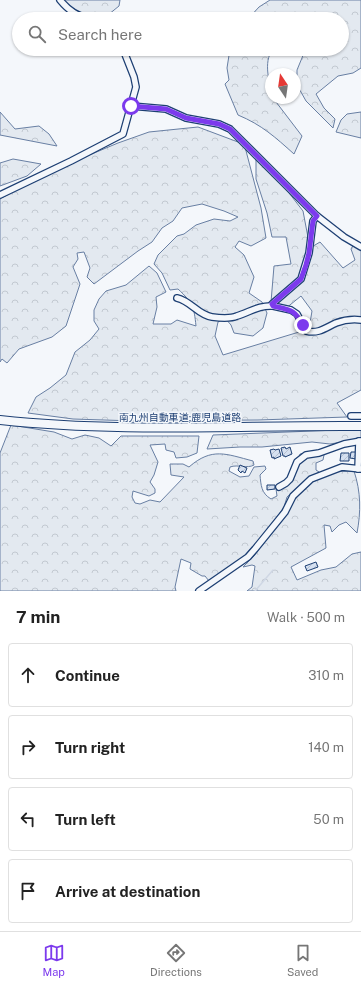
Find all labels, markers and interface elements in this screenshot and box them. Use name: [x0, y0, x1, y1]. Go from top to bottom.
search box: [12, 12, 349, 56]
icon: search: [26, 23, 48, 45]
text: Search here: [58, 26, 142, 43]
north arrow: [265, 68, 301, 104]
route start: [122, 97, 140, 115]
route end: [294, 316, 312, 334]
street label: 南九州自動車道;鹿児島道路: [119, 411, 241, 423]
text: 7 min: [16, 607, 60, 627]
text: Walk · 500 m: [267, 610, 345, 625]
icon: ahead: [17, 664, 39, 686]
text: Continue: [55, 667, 120, 684]
text: 310 m: [308, 668, 344, 683]
icon: right: [17, 736, 39, 758]
text: Turn right: [55, 739, 125, 756]
text: 140 m: [308, 740, 344, 755]
icon: left: [17, 808, 39, 830]
text: Turn left: [55, 811, 116, 828]
text: 50 m: [313, 812, 344, 827]
icon: arrive: [17, 880, 39, 902]
text: Arrive at destination: [55, 883, 200, 900]
tab: Map: [43, 942, 65, 978]
tab: Directions: [150, 942, 202, 978]
tab: Saved: [287, 942, 318, 978]

